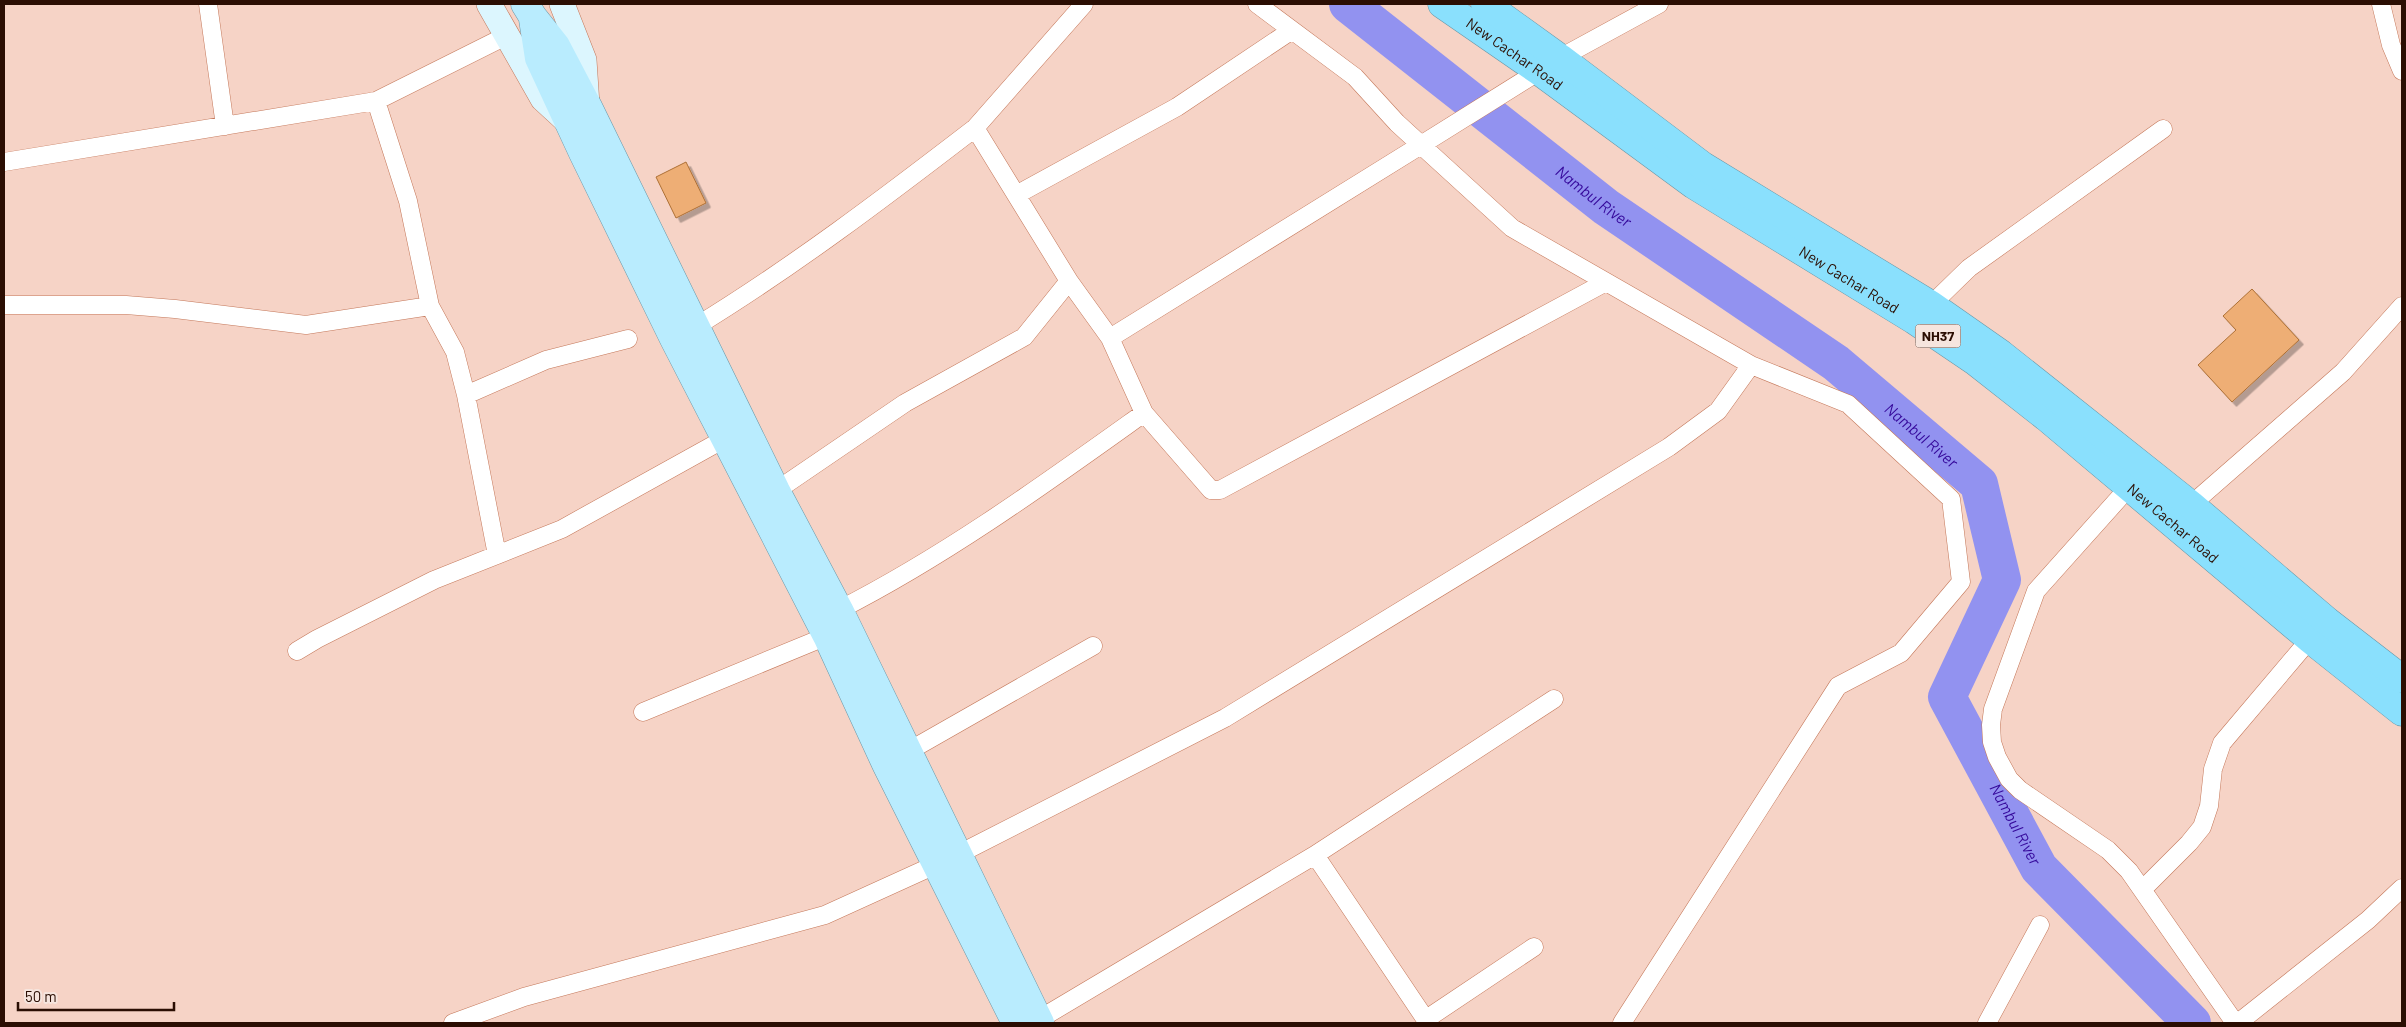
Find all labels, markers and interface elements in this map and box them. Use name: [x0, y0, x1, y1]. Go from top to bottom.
street label: New Cachar Road: [1463, 13, 1567, 93]
water label: Nambul River: [1552, 161, 1636, 231]
street label: New Cachar Road: [1796, 242, 1903, 317]
road number: NH37: [1916, 324, 1960, 348]
water label: Nambul River: [1881, 399, 1963, 472]
street label: New Cachar Road: [2124, 479, 2223, 566]
water label: Nambul River: [1986, 780, 2046, 869]
scale bar: [18, 980, 174, 1012]
text: 50 m: [25, 987, 57, 1005]

